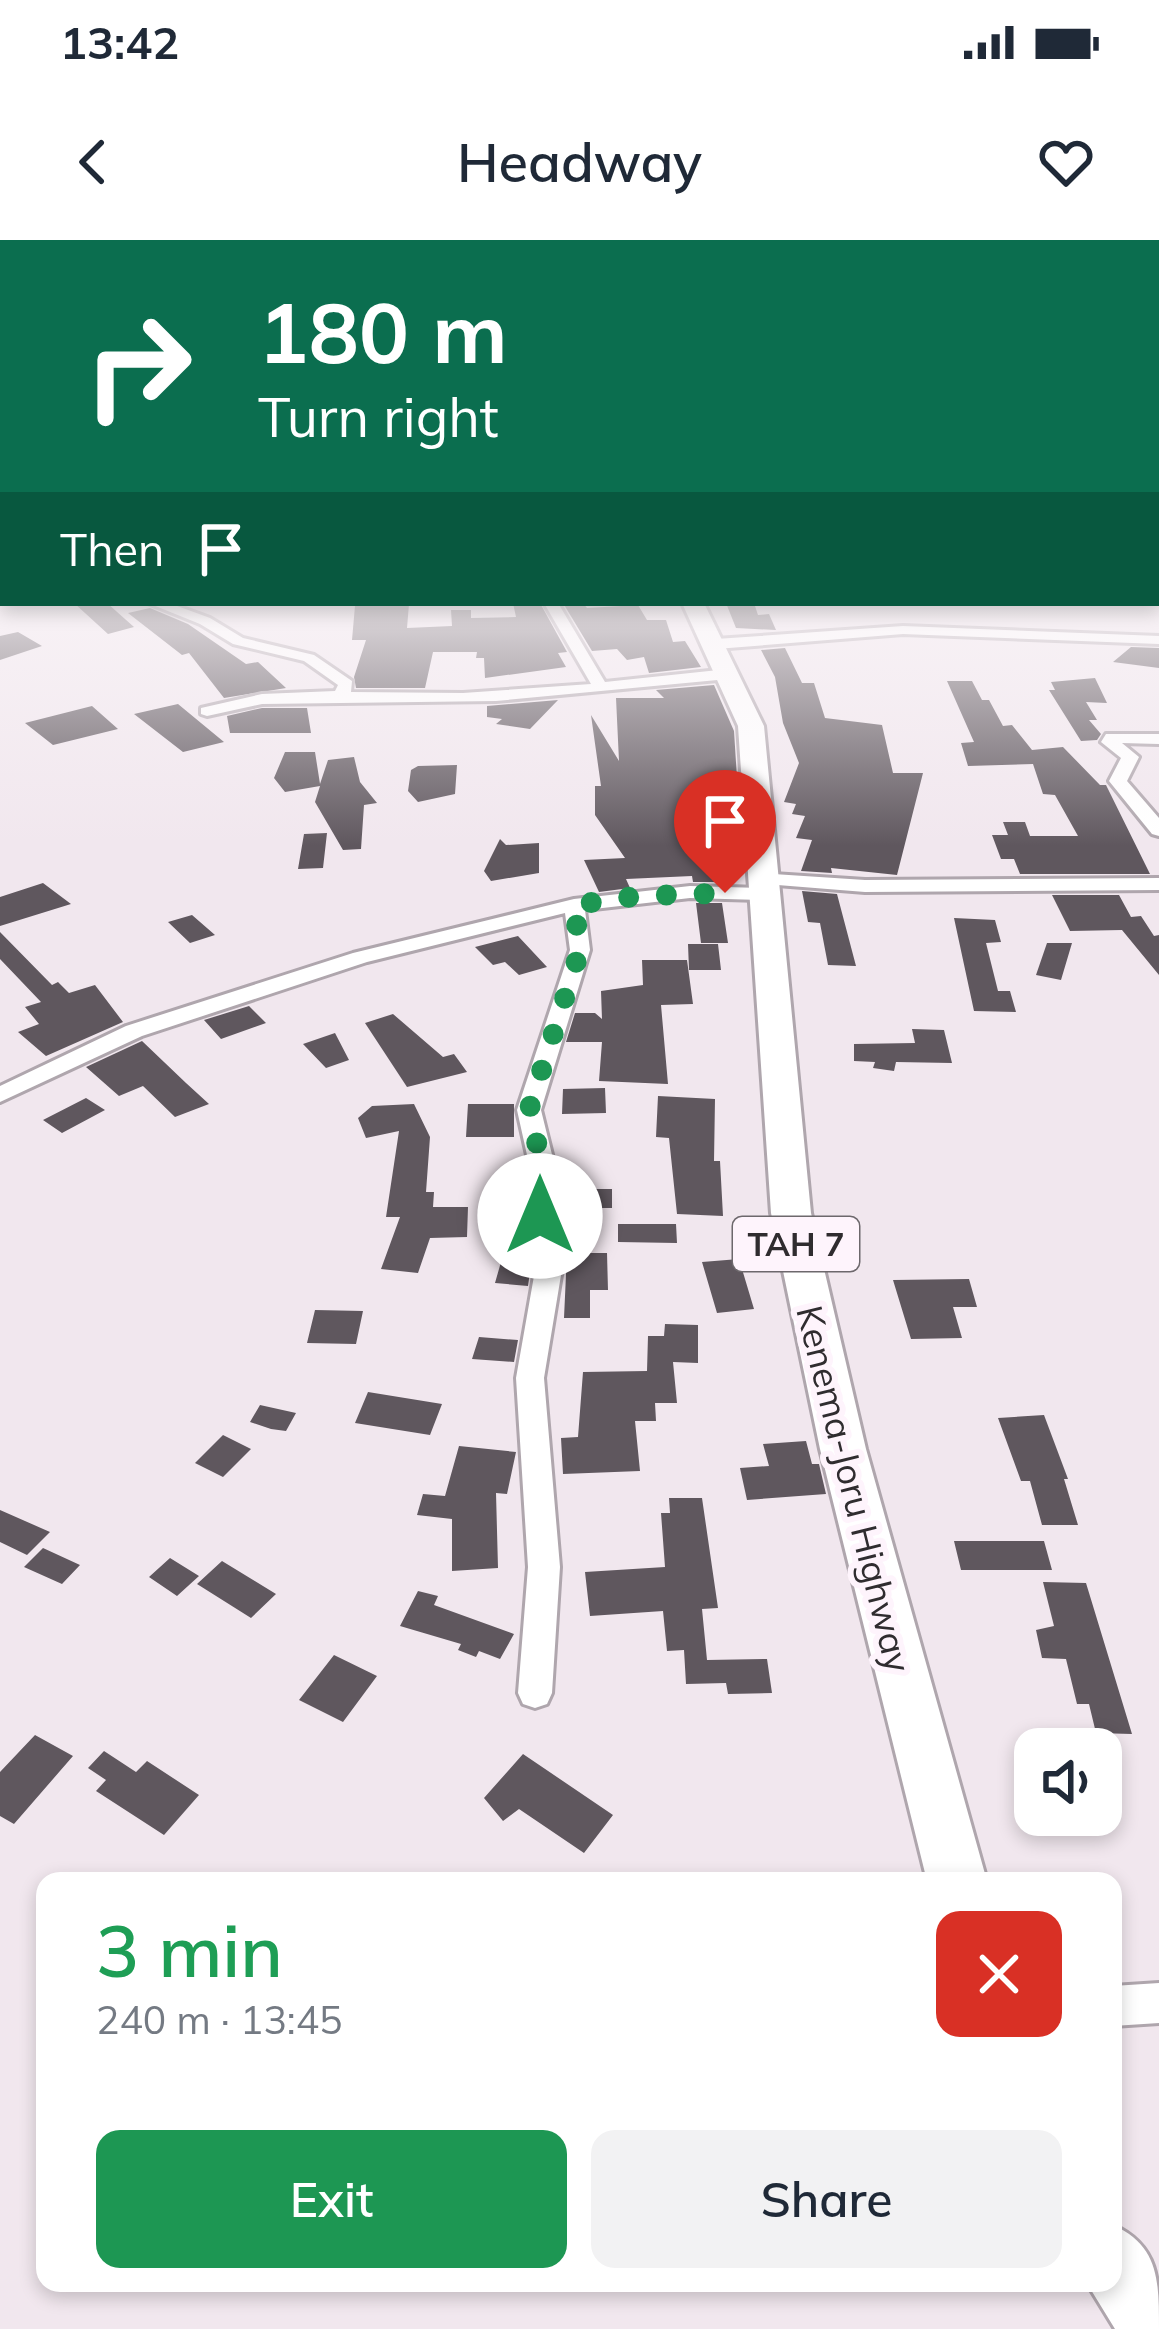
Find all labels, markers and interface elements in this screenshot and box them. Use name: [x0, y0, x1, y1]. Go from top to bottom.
text: 13:42: [60, 14, 179, 70]
text: Headway: [457, 128, 702, 196]
icon: back: [60, 129, 126, 195]
icon: heart: [1033, 129, 1099, 195]
text: 180 m: [258, 279, 508, 384]
icon: right: [60, 288, 216, 444]
text: Turn right: [258, 383, 499, 451]
icon: arrive: [188, 516, 254, 582]
text: Then: [60, 521, 164, 577]
pin: [674, 770, 776, 893]
icon: arrive: [692, 788, 758, 854]
position arrow: [477, 1153, 603, 1279]
road number: TAH 7: [733, 1217, 859, 1271]
street label: Kenema-Joru Highway: [787, 1301, 922, 1677]
map controls: [1014, 1728, 1122, 1836]
button: sound: [1014, 1728, 1122, 1836]
text: 3 min: [96, 1905, 283, 1995]
button: close: [936, 1911, 1062, 2037]
text: 240 m · 13:45: [96, 1995, 342, 2044]
button: Exit: [96, 2130, 567, 2268]
button: Share: [591, 2130, 1062, 2268]

